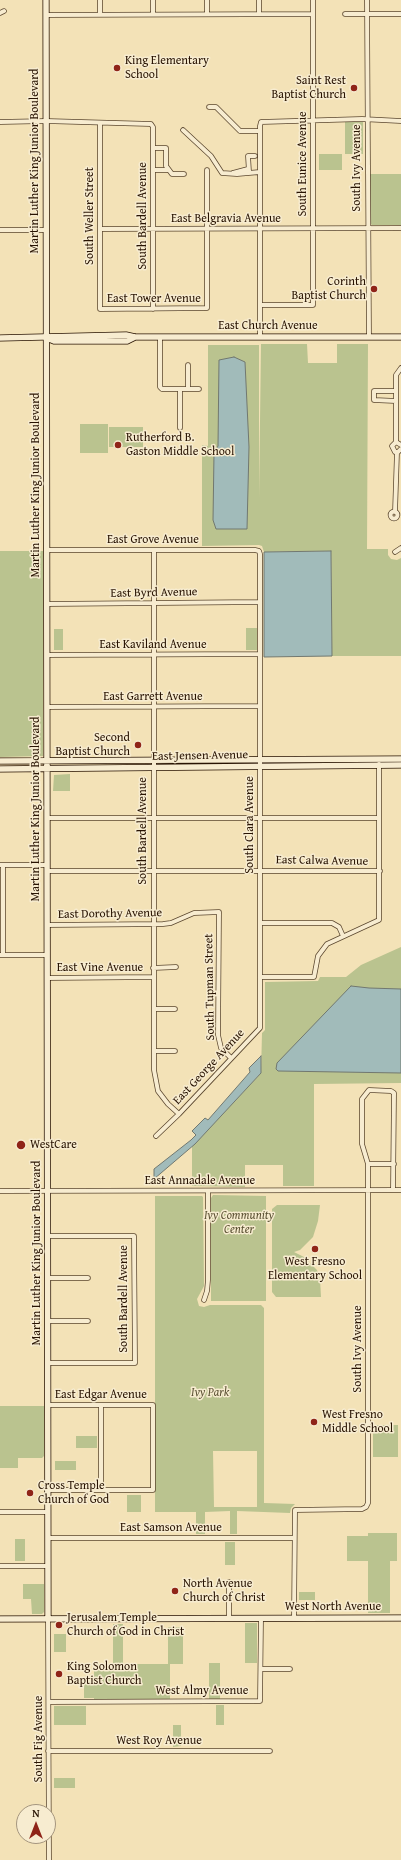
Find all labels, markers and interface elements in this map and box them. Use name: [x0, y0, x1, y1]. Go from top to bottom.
place label: King Elementary School: [125, 54, 209, 82]
marker: King Elementary School: [112, 63, 122, 73]
street label: Martin Luther King Junior Boulevard: [28, 69, 42, 253]
place label: Saint Rest Baptist Church: [271, 74, 346, 102]
marker: Saint Rest Baptist Church: [349, 83, 359, 93]
street label: South Eunice Avenue: [296, 111, 310, 217]
street label: South Ivy Avenue: [350, 124, 364, 212]
street label: South Bardell Avenue: [136, 162, 150, 270]
street label: South Weller Street: [83, 167, 97, 265]
street label: East Belgravia Avenue: [171, 212, 281, 226]
place label: Corinth Baptist Church: [291, 275, 366, 303]
marker: Corinth Baptist Church: [369, 284, 379, 294]
street label: East Tower Avenue: [107, 292, 201, 306]
street label: East Church Avenue: [218, 319, 318, 333]
street label: Martin Luther King Junior Boulevard: [29, 393, 43, 577]
place label: Rutherford B. Gaston Middle School: [126, 431, 234, 459]
marker: Rutherford B. Gaston Middle School: [113, 440, 123, 450]
street label: East Grove Avenue: [107, 533, 199, 547]
street label: East Byrd Avenue: [110, 585, 198, 601]
street label: East Kaviland Avenue: [99, 638, 207, 652]
street label: East Garrett Avenue: [103, 690, 203, 704]
street label: Martin Luther King Junior Boulevard: [29, 717, 43, 901]
place label: Second Baptist Church: [55, 731, 130, 759]
marker: Second Baptist Church: [133, 740, 143, 750]
street label: East Jensen Avenue: [152, 748, 248, 764]
street label: South Clara Avenue: [243, 776, 257, 874]
street label: South Bardell Avenue: [136, 777, 150, 885]
street label: East Calwa Avenue: [276, 853, 368, 869]
street label: East Dorothy Avenue: [58, 906, 162, 922]
street label: South Tupman Street: [202, 933, 218, 1041]
street label: East Vine Avenue: [57, 961, 143, 975]
street label: East George Avenue: [170, 1026, 248, 1108]
place label: WestCare: [30, 1138, 77, 1152]
marker: WestCare: [15, 1139, 27, 1151]
street label: Martin Luther King Junior Boulevard: [30, 1161, 44, 1345]
street label: East Annadale Avenue: [145, 1174, 255, 1188]
park label: Ivy Community Center: [204, 1209, 274, 1237]
marker: West Fresno Elementary School: [310, 1244, 320, 1254]
street label: South Bardell Avenue: [117, 1245, 131, 1353]
place label: West Fresno Elementary School: [268, 1255, 362, 1283]
street label: South Ivy Avenue: [351, 1305, 365, 1393]
park label: Ivy Park: [191, 1386, 229, 1400]
street label: East Edgar Avenue: [55, 1388, 147, 1402]
place label: West Fresno Middle School: [322, 1408, 393, 1436]
marker: West Fresno Middle School: [309, 1417, 319, 1427]
place label: Cross Temple Church of God: [38, 1479, 109, 1507]
marker: Cross Temple Church of God: [25, 1488, 35, 1498]
street label: East Samson Avenue: [120, 1521, 222, 1535]
place label: North Avenue Church of Christ: [183, 1577, 265, 1605]
marker: North Avenue Church of Christ: [170, 1586, 180, 1596]
street label: West North Avenue: [285, 1600, 381, 1614]
place label: Jerusalem Temple Church of God in Christ: [67, 1611, 184, 1639]
marker: Jerusalem Temple Church of God in Christ: [54, 1620, 64, 1630]
place label: King Solomon Baptist Church: [67, 1660, 142, 1688]
marker: King Solomon Baptist Church: [54, 1669, 64, 1679]
street label: West Almy Avenue: [156, 1684, 248, 1698]
street label: South Fig Avenue: [32, 1696, 46, 1782]
street label: West Roy Avenue: [116, 1734, 202, 1748]
north arrow: [16, 1804, 56, 1844]
text: N: [32, 1805, 40, 1821]

